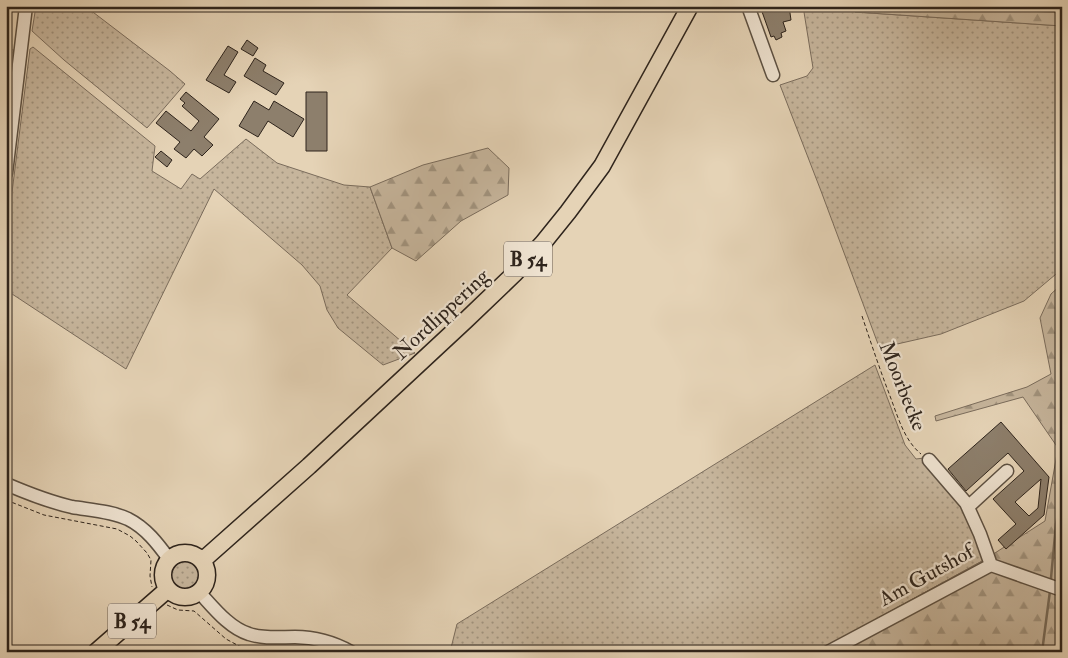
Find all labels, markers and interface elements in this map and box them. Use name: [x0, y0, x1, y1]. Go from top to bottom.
road number: B 54: [504, 242, 552, 276]
street label: Nordlippering: [388, 262, 496, 366]
street label: Moorbecke: [872, 338, 933, 435]
street label: Am Gutshof: [873, 537, 981, 613]
road number: B 54: [108, 604, 156, 638]

